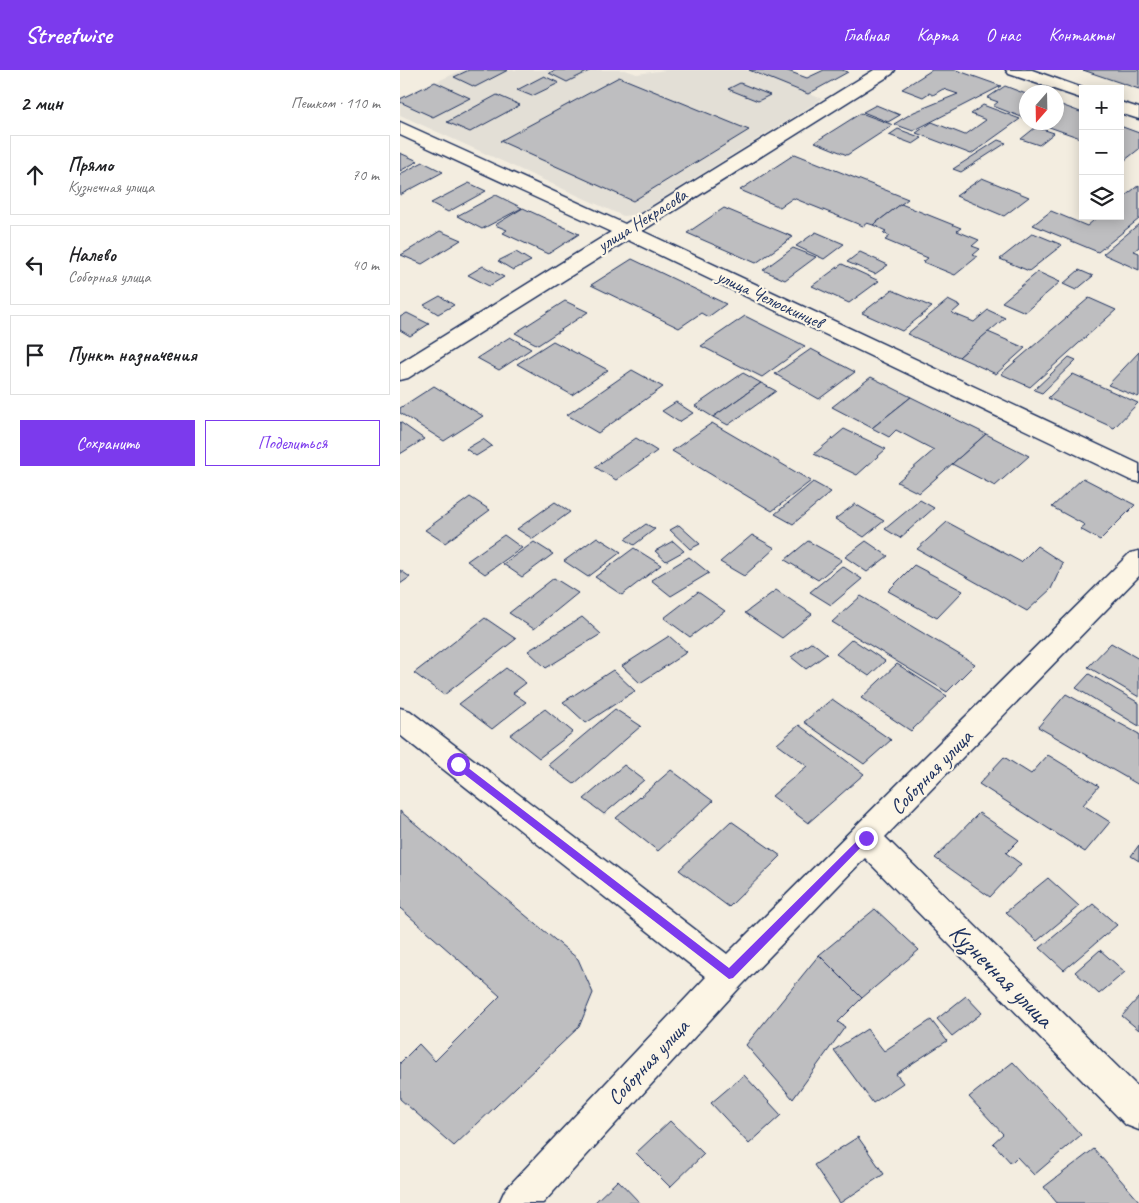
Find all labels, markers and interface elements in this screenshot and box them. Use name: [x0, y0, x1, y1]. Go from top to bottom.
text: Streetwise: [25, 20, 111, 50]
text: Главная: [844, 24, 889, 46]
text: Карта: [917, 24, 958, 46]
text: О нас: [986, 24, 1021, 46]
text: Контакты: [1049, 24, 1114, 46]
north arrow: [1019, 85, 1064, 130]
map controls: [1079, 85, 1124, 220]
button: +: [1079, 85, 1124, 130]
text: 2 мин: [20, 90, 63, 116]
text: Пешком · 110 m: [291, 93, 380, 113]
button: −: [1079, 130, 1124, 175]
text: Прямо: [68, 153, 113, 177]
icon: ahead: [21, 161, 49, 189]
text: 70 m: [352, 165, 379, 185]
button: layers: [1079, 175, 1124, 220]
text: Кузнечная улица: [68, 177, 154, 197]
street label: улица Некрасова: [592, 183, 692, 257]
text: Налево: [68, 243, 116, 267]
icon: left: [21, 251, 49, 279]
text: 40 m: [352, 255, 379, 275]
street label: улица Челюскинцев: [713, 264, 829, 334]
text: Соборная улица: [68, 267, 150, 287]
icon: arrive: [21, 341, 49, 369]
text: Пункт назначения: [68, 343, 197, 367]
button: Сохранить: [20, 420, 195, 466]
button: Поделиться: [205, 420, 380, 466]
street label: Соборная улица: [884, 723, 979, 820]
route start: [447, 753, 470, 776]
route end: [855, 827, 878, 850]
street label: Кузнечная улица: [942, 917, 1062, 1037]
street label: Соборная улица: [602, 1012, 696, 1110]

